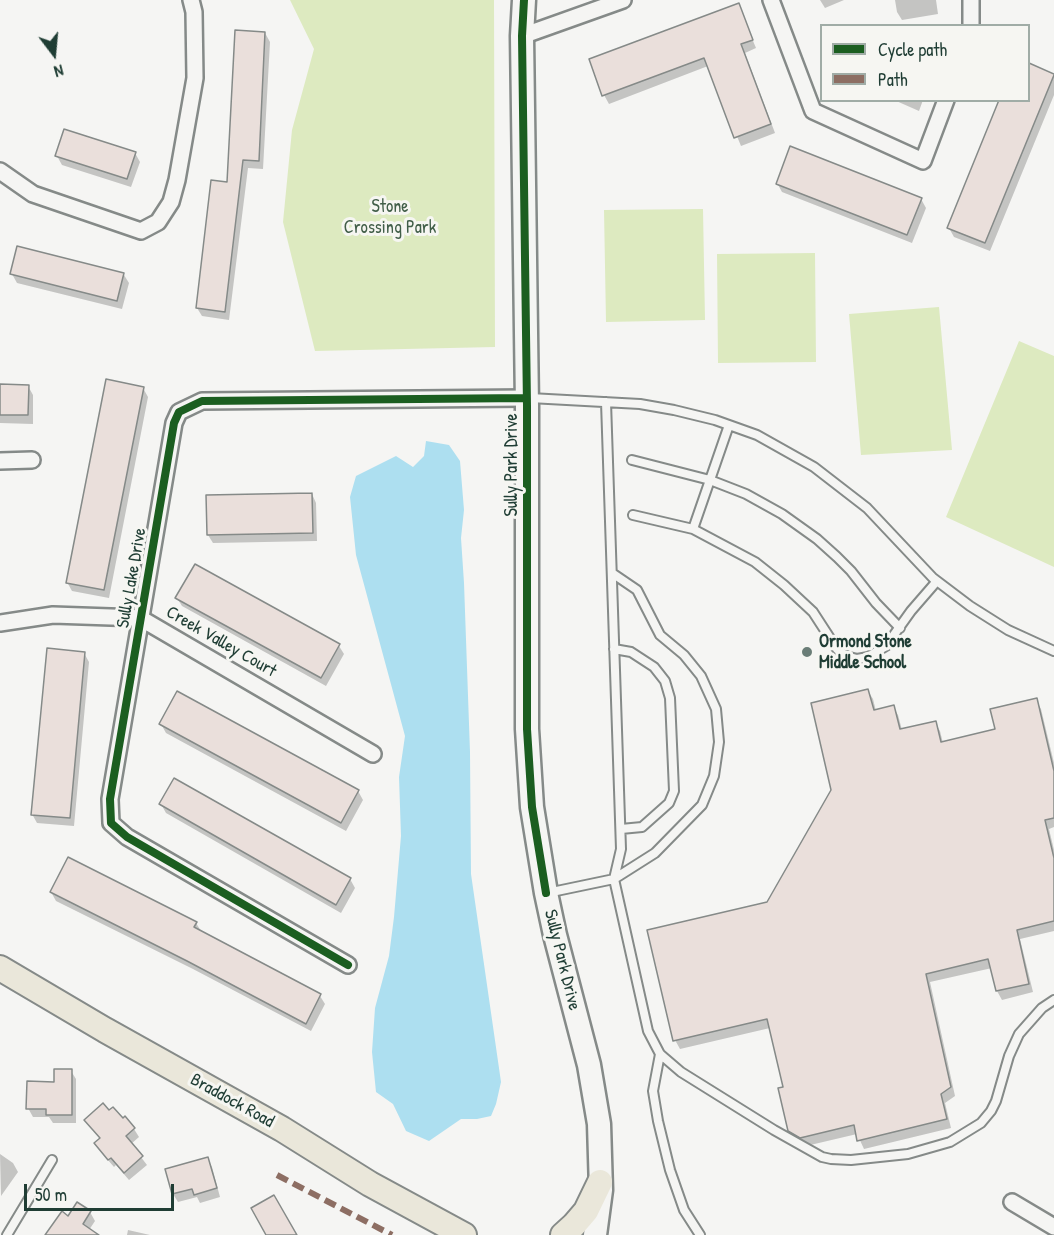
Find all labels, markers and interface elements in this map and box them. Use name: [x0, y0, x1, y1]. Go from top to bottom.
north arrow: [24, 24, 84, 84]
legend: [820, 24, 1030, 102]
text: Cycle path: [878, 37, 947, 62]
text: N: [52, 60, 66, 83]
text: Path: [878, 67, 907, 92]
park label: Stone Crossing Park: [344, 196, 436, 238]
street label: Sully Park Drive: [501, 413, 523, 517]
street label: Sully Lake Drive: [113, 526, 151, 630]
street label: Creek Valley Court: [162, 602, 280, 682]
place label: Ormond Stone Middle School: [819, 631, 912, 674]
marker: Ormond Stone Middle School: [800, 645, 814, 659]
street label: Sully Park Drive: [539, 907, 585, 1013]
street label: Braddock Road: [186, 1069, 278, 1133]
scale bar: [27, 1172, 177, 1210]
text: 50 m: [35, 1182, 67, 1207]

